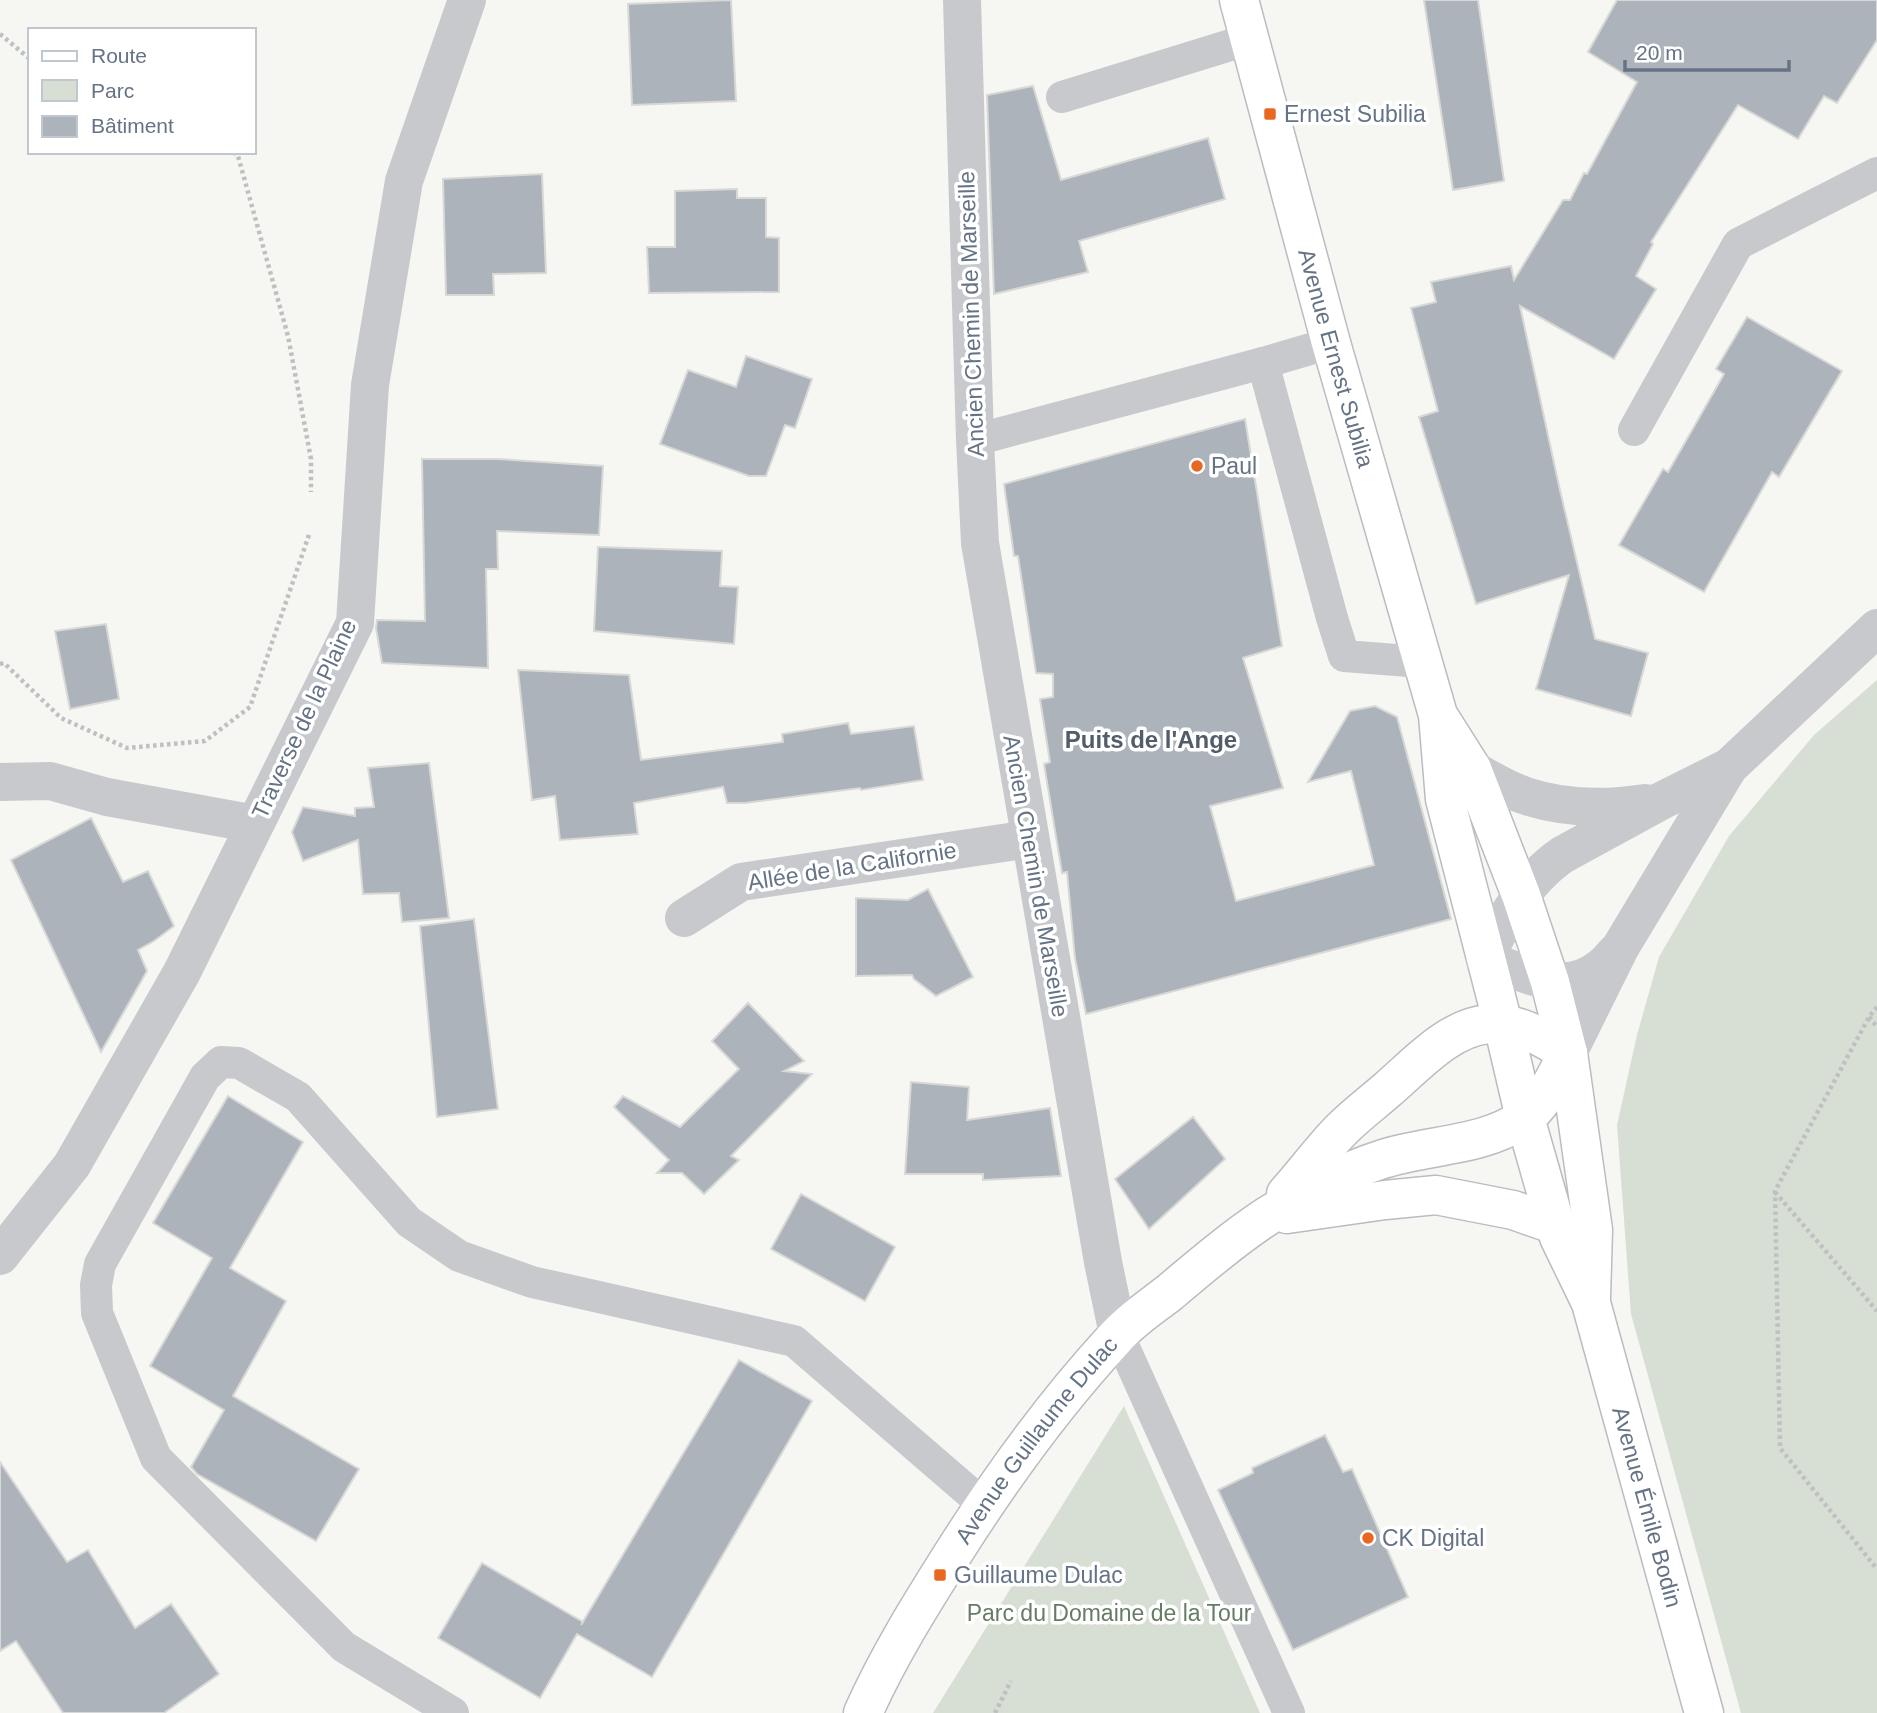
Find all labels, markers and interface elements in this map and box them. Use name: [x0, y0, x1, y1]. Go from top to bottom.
legend: [28, 28, 256, 154]
scale bar: [1625, 28, 1790, 72]
text: 20 m: [1636, 41, 1683, 64]
text: Route: [91, 44, 147, 67]
text: Parc: [91, 79, 134, 102]
place label: Ernest Subilia: [1284, 101, 1426, 127]
marker: Ernest Subilia: [1262, 106, 1278, 122]
text: Bâtiment: [91, 114, 174, 137]
street label: Ancien Chemin de Marseille: [953, 170, 989, 458]
street label: Avenue Ernest Subilia: [1293, 246, 1379, 471]
place label: Paul: [1211, 453, 1257, 479]
marker: Paul: [1189, 458, 1205, 474]
street label: Traverse de la Plaine: [246, 615, 362, 823]
district label: Puits de l'Ange: [1065, 726, 1237, 753]
street label: Ancien Chemin de Marseille: [998, 733, 1074, 1019]
street label: Allée de la Californie: [746, 837, 958, 895]
street label: Avenue Guillaume Dulac: [950, 1331, 1123, 1549]
street label: Avenue Émile Bodin: [1607, 1404, 1687, 1610]
place label: CK Digital: [1382, 1525, 1484, 1551]
marker: CK Digital: [1360, 1530, 1376, 1546]
place label: Guillaume Dulac: [954, 1562, 1123, 1588]
marker: Guillaume Dulac: [932, 1567, 948, 1583]
park label: Parc du Domaine de la Tour: [967, 1600, 1252, 1626]

